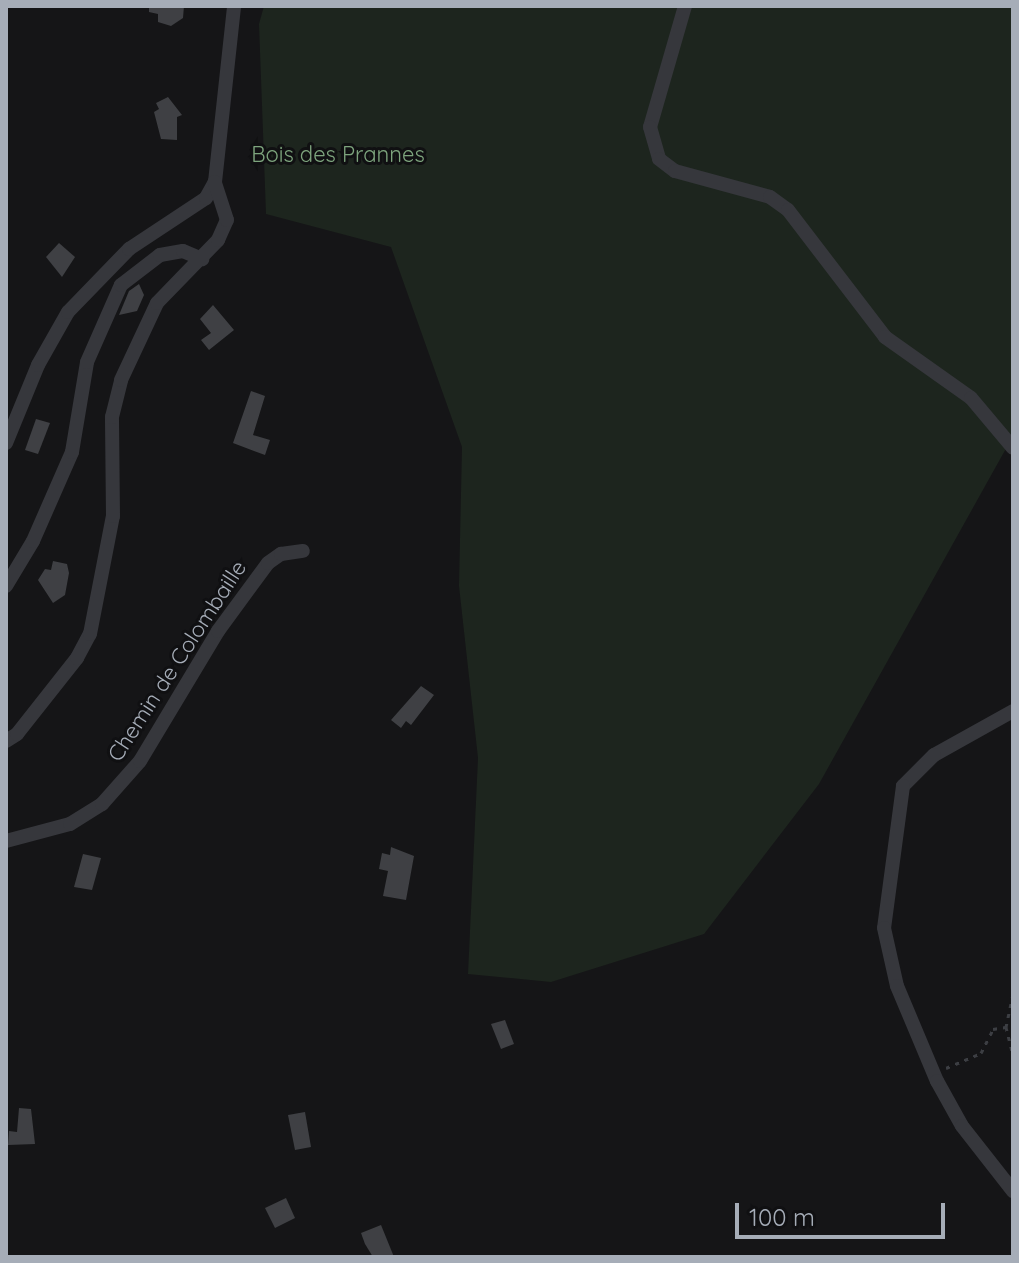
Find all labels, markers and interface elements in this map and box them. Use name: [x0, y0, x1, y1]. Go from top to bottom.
park label: Bois des Prannes: [251, 142, 425, 168]
street label: Chemin de Colombaille: [102, 556, 252, 766]
scale bar: [739, 1187, 949, 1237]
text: 100 m: [749, 1202, 815, 1232]

